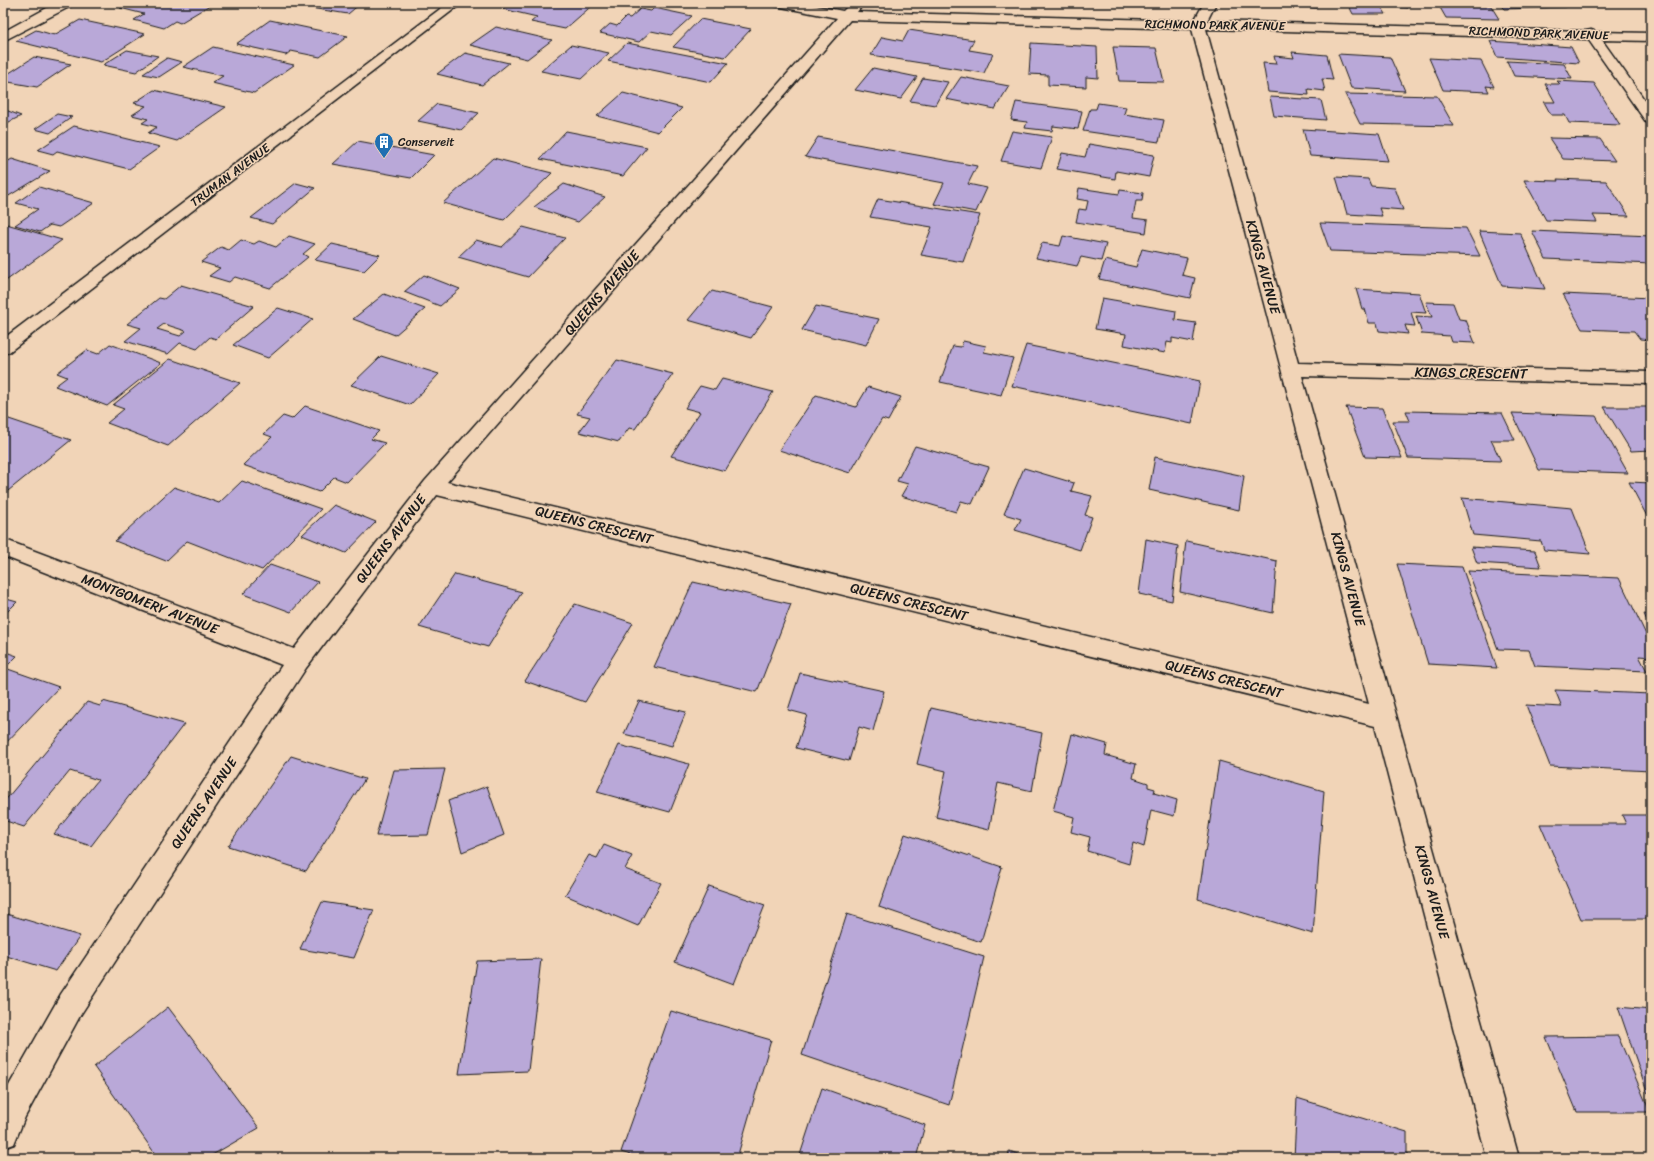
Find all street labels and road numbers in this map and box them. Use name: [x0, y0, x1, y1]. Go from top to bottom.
street label: RICHMOND PARK AVENUE: [1145, 13, 1287, 37]
street label: RICHMOND PARK AVENUE: [1468, 20, 1611, 46]
street label: TRUMAN AVENUE: [185, 137, 276, 212]
street label: KINGS AVENUE: [1238, 217, 1288, 318]
street label: QUEENS AVENUE: [558, 244, 647, 341]
street label: KINGS CRESCENT: [1414, 360, 1529, 387]
street label: QUEENS AVENUE: [349, 488, 434, 589]
street label: QUEENS CRESCENT: [532, 498, 657, 552]
street label: KINGS AVENUE: [1323, 529, 1373, 630]
street label: MONTGOMERY AVENUE: [78, 566, 224, 642]
street label: QUEENS CRESCENT: [847, 575, 972, 629]
street label: QUEENS CRESCENT: [1162, 652, 1287, 706]
street label: QUEENS AVENUE: [164, 751, 245, 854]
street label: KINGS AVENUE: [1407, 842, 1457, 943]

